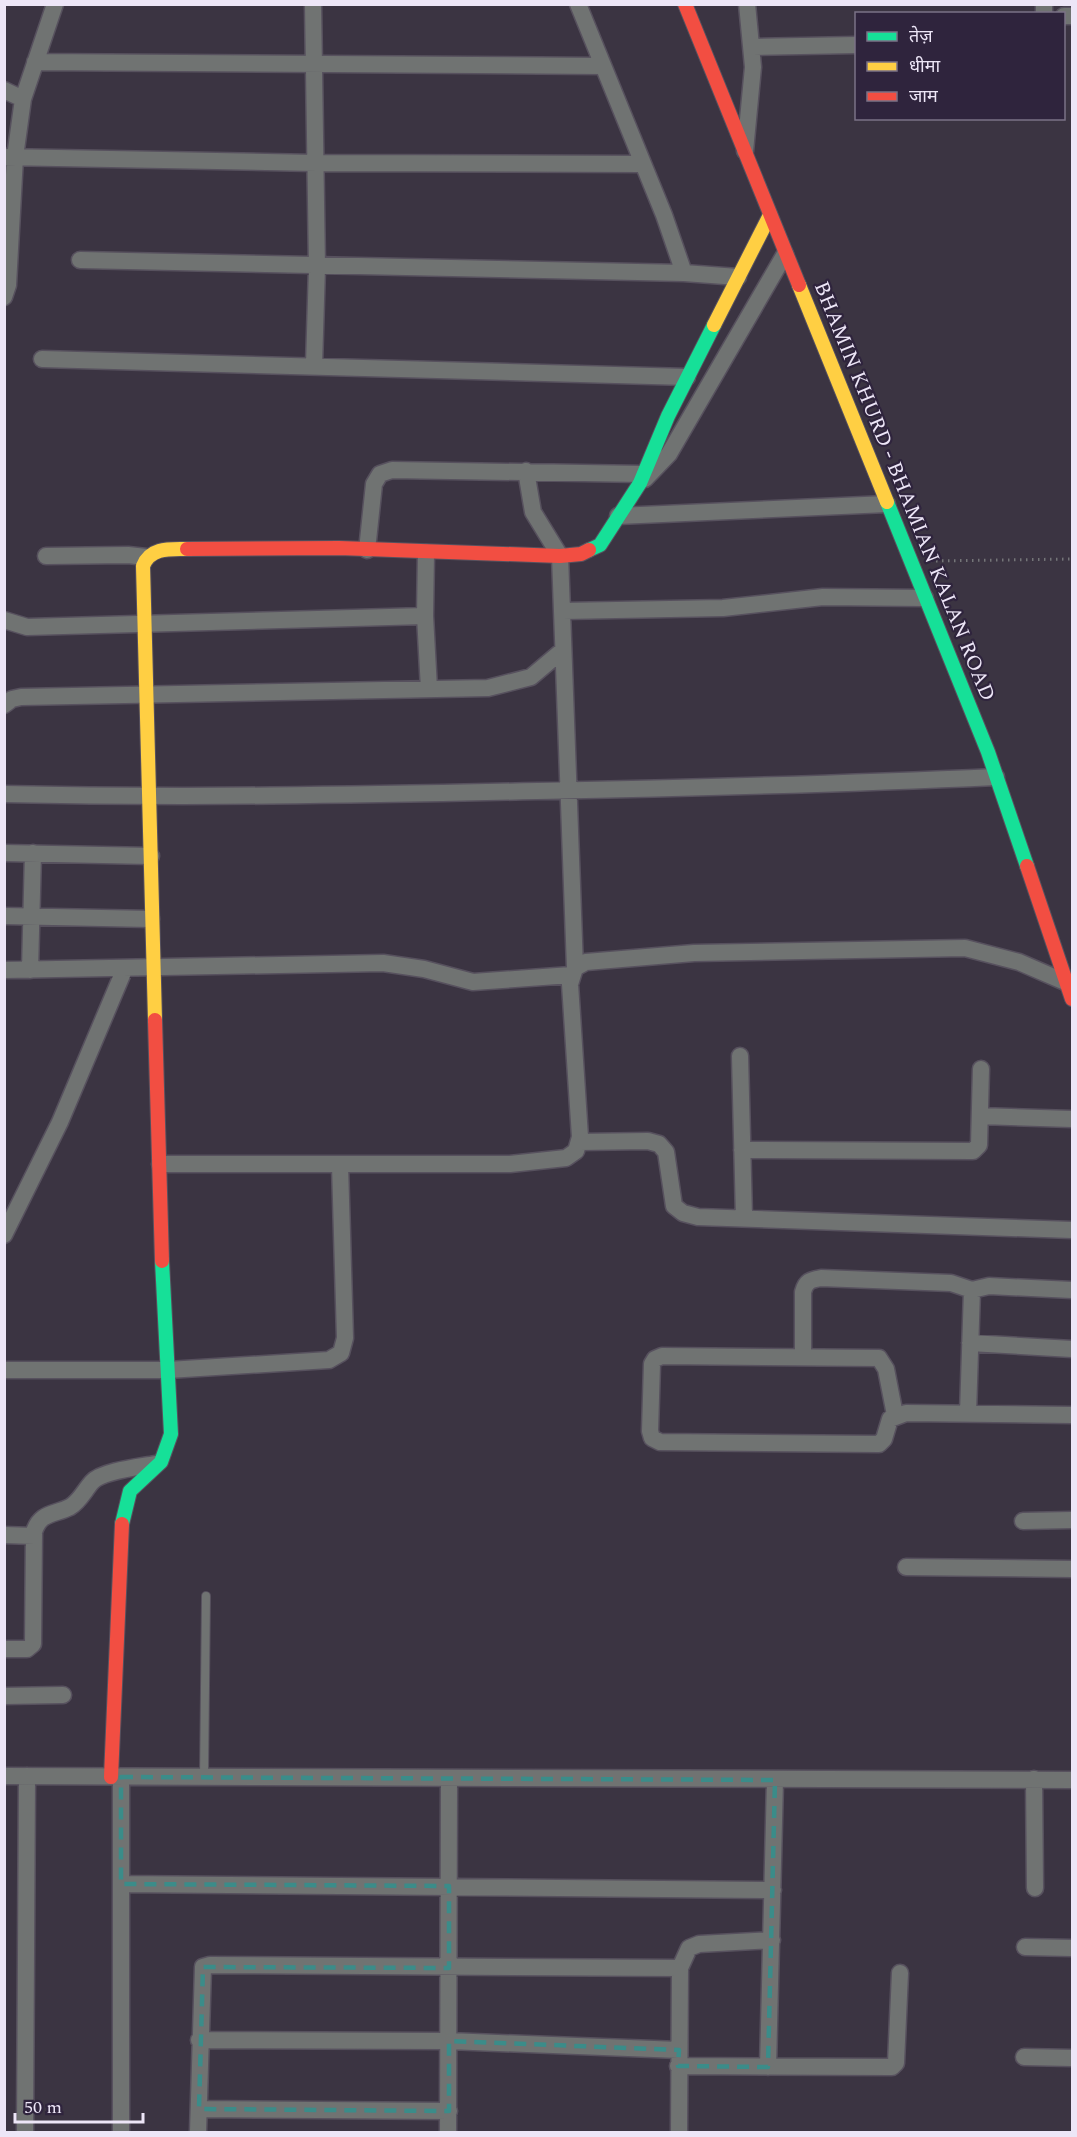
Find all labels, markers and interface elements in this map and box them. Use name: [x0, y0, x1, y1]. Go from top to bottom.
legend: [855, 12, 1065, 120]
text: तेज़: [909, 23, 933, 50]
text: धीमा: [909, 53, 940, 80]
text: जाम: [909, 83, 939, 110]
street label: BHAMIN KHURD - BHAMIAN KALAN ROAD: [805, 277, 1003, 706]
scale bar: [15, 2086, 142, 2124]
text: 50 m: [24, 2094, 62, 2121]

